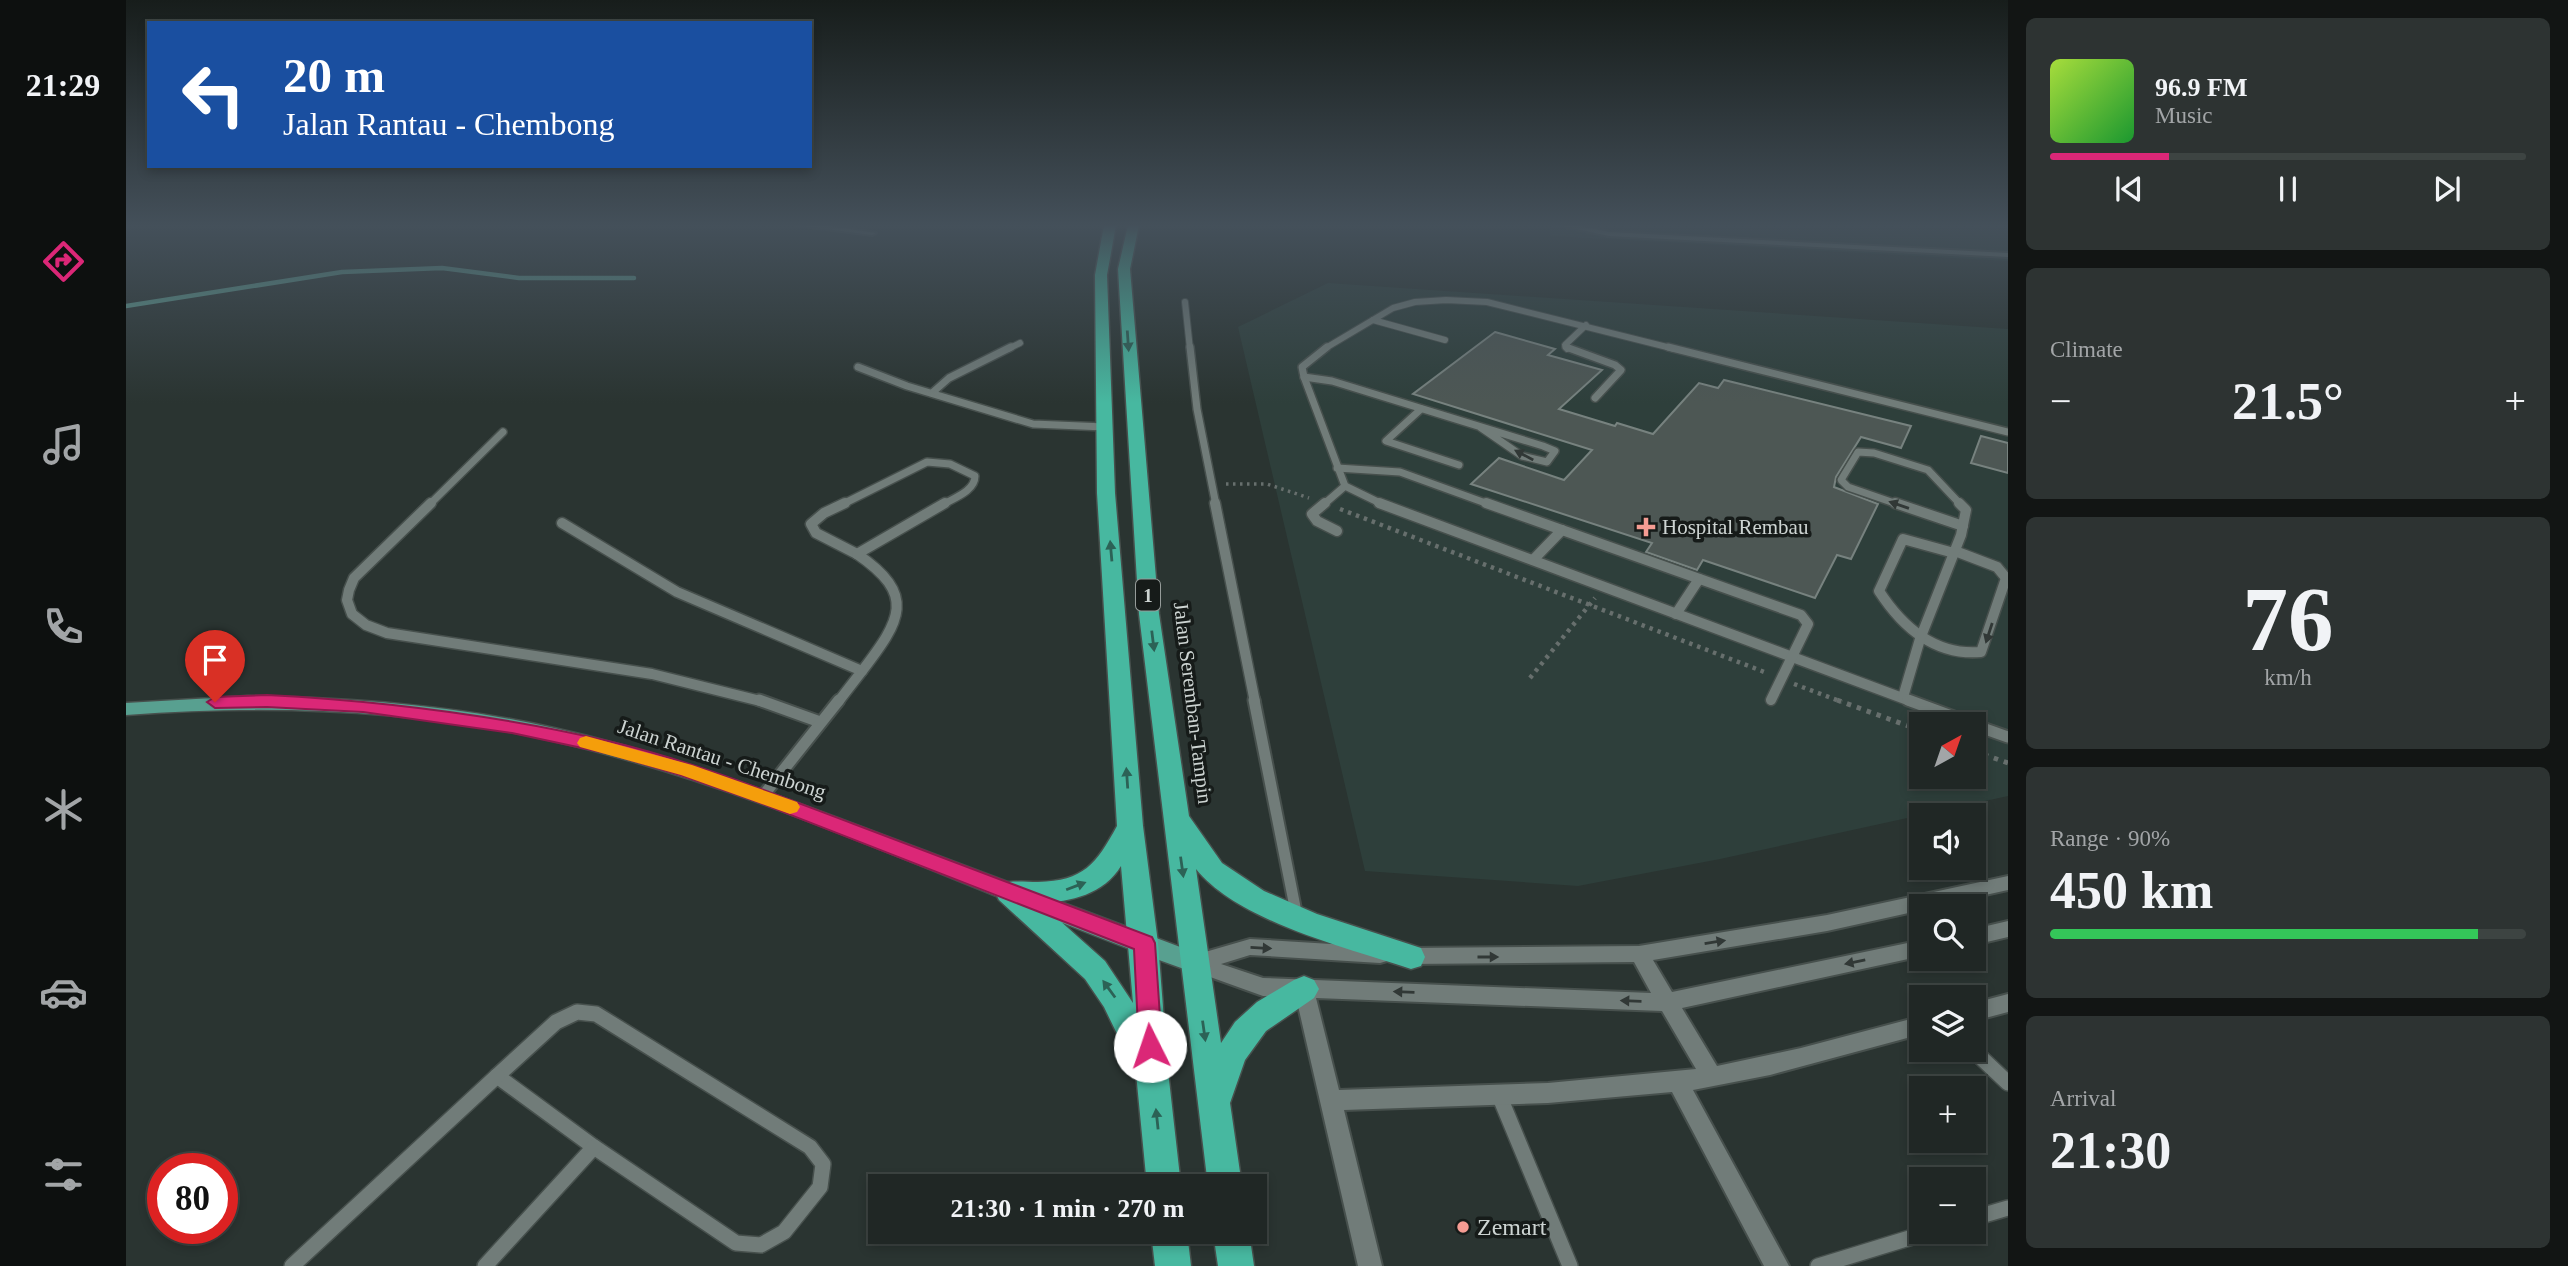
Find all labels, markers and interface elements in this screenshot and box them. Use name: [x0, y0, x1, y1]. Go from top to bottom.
text: 20 m: [283, 48, 385, 103]
icon: left: [168, 49, 259, 140]
text: 21:29: [26, 67, 100, 103]
text: 96.9 FM: [2155, 73, 2247, 102]
text: Music: [2155, 103, 2213, 128]
text: Jalan Rantau - Chembong: [283, 106, 614, 142]
icon: previous: [2110, 170, 2148, 208]
icon: pause: [2269, 170, 2307, 208]
icon: next: [2428, 170, 2466, 208]
icon: directions: [39, 237, 88, 286]
one-way arrow: [1123, 330, 1134, 352]
text: Climate: [2050, 337, 2123, 362]
text: 21.5°: [2232, 373, 2344, 430]
text: −: [2050, 380, 2071, 422]
text: +: [2505, 380, 2526, 422]
icon: music: [39, 420, 88, 469]
one-way arrow: [1514, 450, 1534, 461]
one-way arrow: [1888, 499, 1909, 509]
place label: Hospital Rembau: [1662, 515, 1809, 539]
marker: Hospital Rembau: [1636, 517, 1656, 537]
one-way arrow: [1105, 540, 1116, 562]
text: 76: [2243, 569, 2334, 670]
road number: 1: [1136, 580, 1160, 610]
street label: Jalan Seremban-Tampin: [1169, 601, 1217, 806]
icon: phone: [39, 602, 88, 651]
one-way arrow: [1983, 623, 1993, 644]
pin: [185, 630, 245, 702]
one-way arrow: [1147, 630, 1158, 652]
icon: arrive: [196, 641, 234, 679]
text: km/h: [2264, 665, 2312, 690]
north arrow: [1909, 712, 1986, 789]
map controls: [1909, 712, 1986, 1244]
street label: Jalan Rantau - Chembong: [615, 714, 830, 804]
one-way arrow: [1122, 767, 1133, 789]
icon: climate: [39, 785, 88, 834]
button: sound: [1909, 803, 1986, 880]
text: Range · 90%: [2050, 826, 2170, 851]
one-way arrow: [1177, 856, 1188, 878]
text: 450 km: [2050, 862, 2213, 919]
one-way arrow: [1066, 880, 1087, 891]
button: search: [1909, 894, 1986, 971]
one-way arrow: [1704, 936, 1726, 947]
one-way arrow: [1250, 943, 1272, 954]
one-way arrow: [1477, 951, 1499, 963]
one-way arrow: [1844, 956, 1866, 967]
icon: car: [39, 968, 88, 1017]
one-way arrow: [1102, 980, 1116, 998]
button: layers: [1909, 985, 1986, 1062]
one-way arrow: [1393, 987, 1415, 998]
one-way arrow: [1620, 995, 1642, 1006]
position arrow: [1113, 1009, 1187, 1083]
one-way arrow: [1198, 1020, 1209, 1042]
button: +: [1909, 1076, 1986, 1153]
text: Arrival: [2050, 1086, 2116, 1111]
one-way arrow: [1151, 1107, 1162, 1129]
text: 21:30: [2050, 1122, 2171, 1179]
icon: filters: [39, 1150, 88, 1199]
speed limit sign: 80: [147, 1153, 238, 1244]
button: −: [1909, 1167, 1986, 1244]
text: 21:30 · 1 min · 270 m: [951, 1194, 1185, 1223]
place label: Zemart: [1477, 1214, 1547, 1240]
marker: Zemart: [1455, 1219, 1471, 1235]

